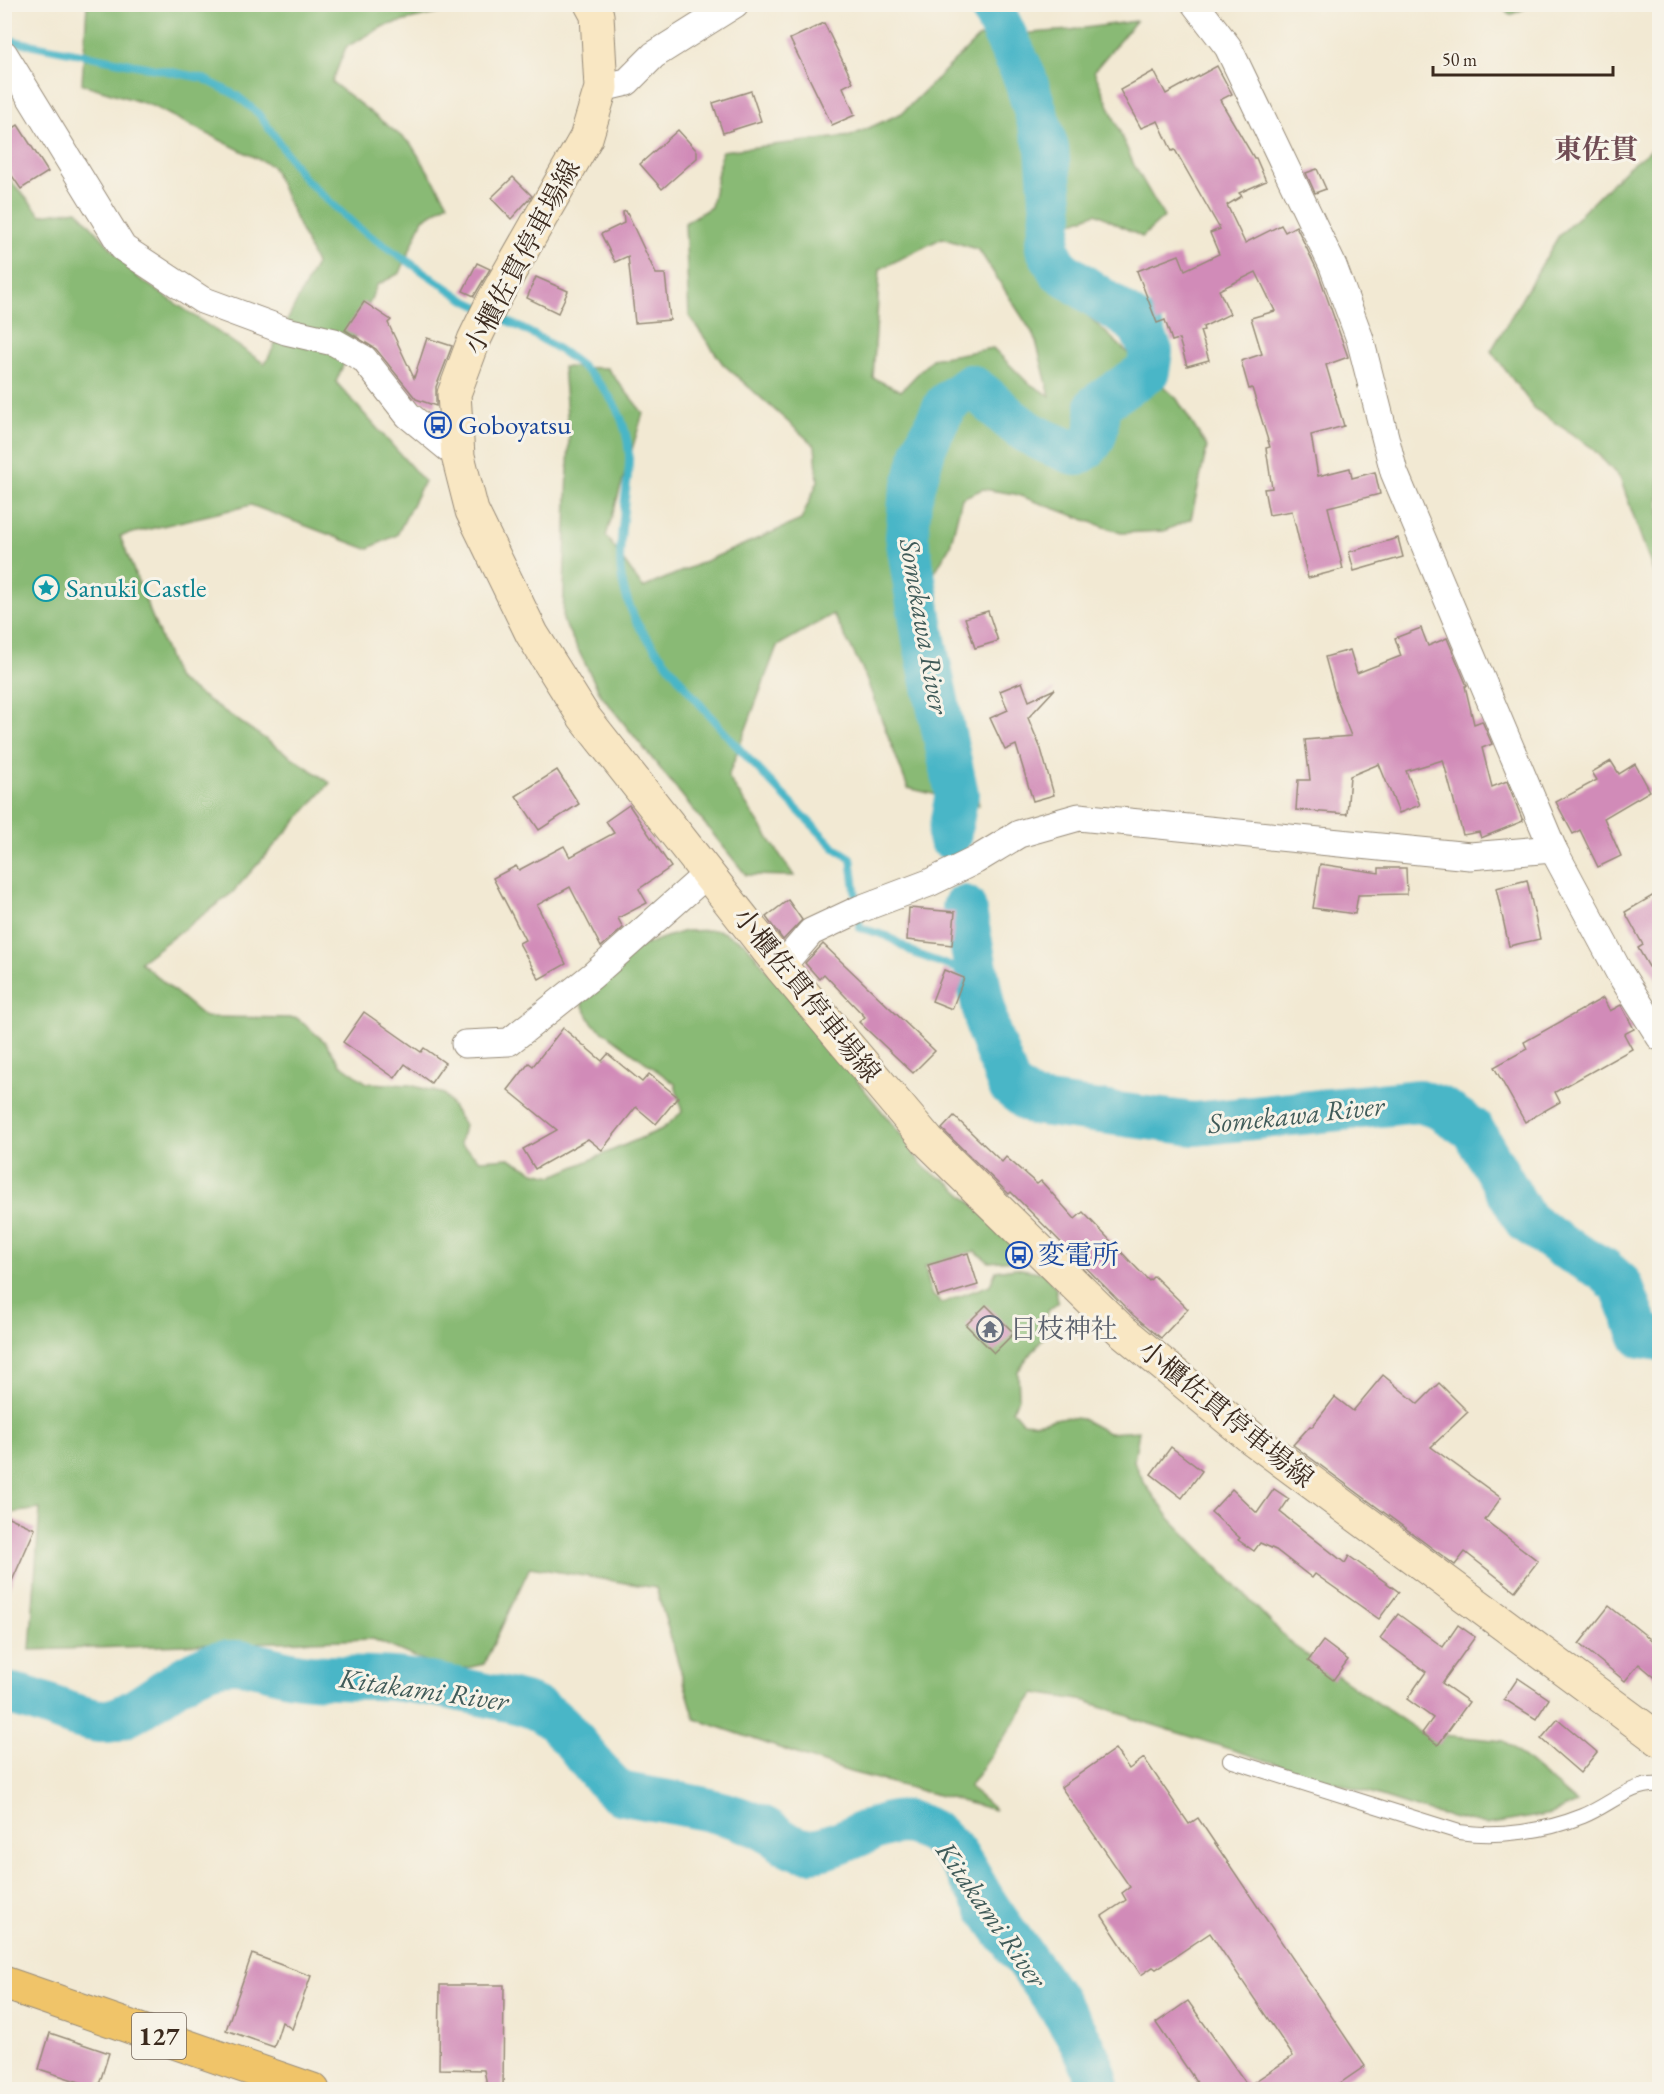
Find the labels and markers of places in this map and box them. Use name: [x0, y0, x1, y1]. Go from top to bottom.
place label: Goboyatsu: [458, 407, 571, 442]
bus stop icon: Goboyatsu: [423, 410, 453, 440]
place label: Sanuki Castle: [66, 570, 207, 605]
place icon: Sanuki Castle: [31, 573, 61, 603]
place label: 変電所: [1038, 1237, 1119, 1272]
bus stop icon: 変電所: [1004, 1240, 1034, 1270]
place label: 日枝神社: [1010, 1311, 1118, 1346]
temple icon: 日枝神社: [975, 1314, 1005, 1344]

